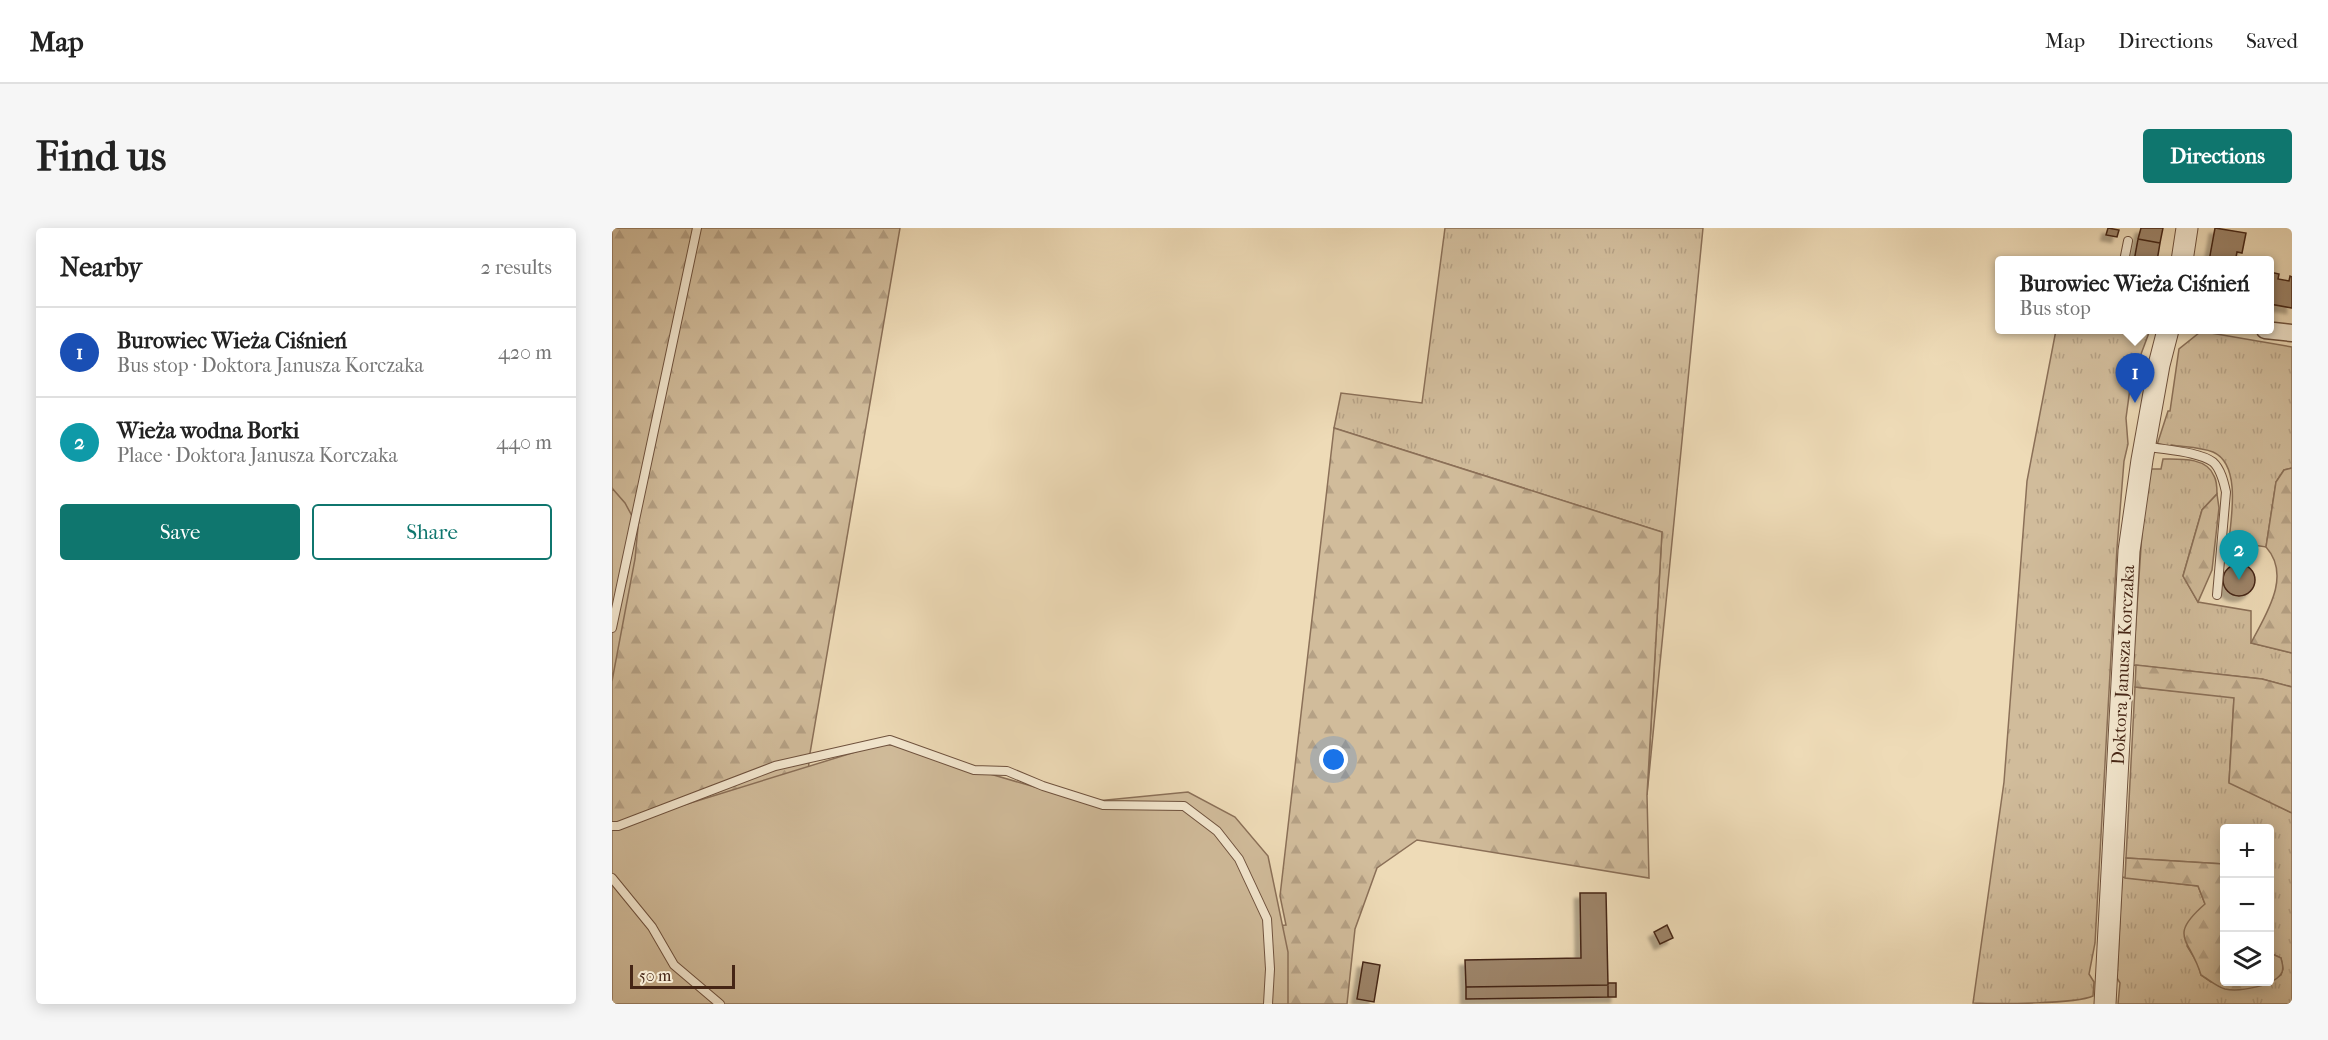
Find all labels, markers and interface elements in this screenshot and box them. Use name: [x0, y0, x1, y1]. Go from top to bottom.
text: Map: [30, 25, 84, 58]
text: Map: [2045, 29, 2085, 53]
text: Directions: [2118, 29, 2213, 53]
text: Saved: [2246, 29, 2298, 53]
button: Directions: [2143, 129, 2292, 183]
text: Find us: [36, 132, 166, 181]
text: Nearby: [60, 252, 142, 283]
text: 2 results: [481, 256, 552, 279]
popup: [1995, 256, 2274, 334]
text: Burowiec Wieża Ciśnień: [2019, 271, 2250, 297]
text: Bus stop: [2019, 297, 2091, 320]
text: Burowiec Wieża Ciśnień: [117, 328, 347, 354]
text: 1: [76, 341, 83, 364]
text: 420 m: [498, 341, 552, 364]
text: Bus stop · Doktora Janusza Korczaka: [117, 354, 424, 377]
pin: 1: [2116, 354, 2155, 403]
text: Wieża wodna Borki: [117, 418, 299, 444]
text: 2: [74, 431, 85, 454]
text: 440 m: [496, 431, 552, 454]
text: Place · Doktora Janusza Korczaka: [117, 444, 398, 467]
button: Save: [60, 504, 300, 560]
button: Share: [312, 504, 552, 560]
pin: 2: [2220, 530, 2258, 580]
street label: Doktora Janusza Korczaka: [2108, 564, 2139, 766]
your location: [1319, 745, 1348, 774]
map controls: [2220, 824, 2274, 986]
button: +: [2220, 824, 2274, 878]
button: −: [2220, 878, 2274, 932]
button: layers: [2220, 932, 2274, 986]
scale bar: [630, 962, 735, 990]
text: 50 m: [639, 966, 671, 985]

